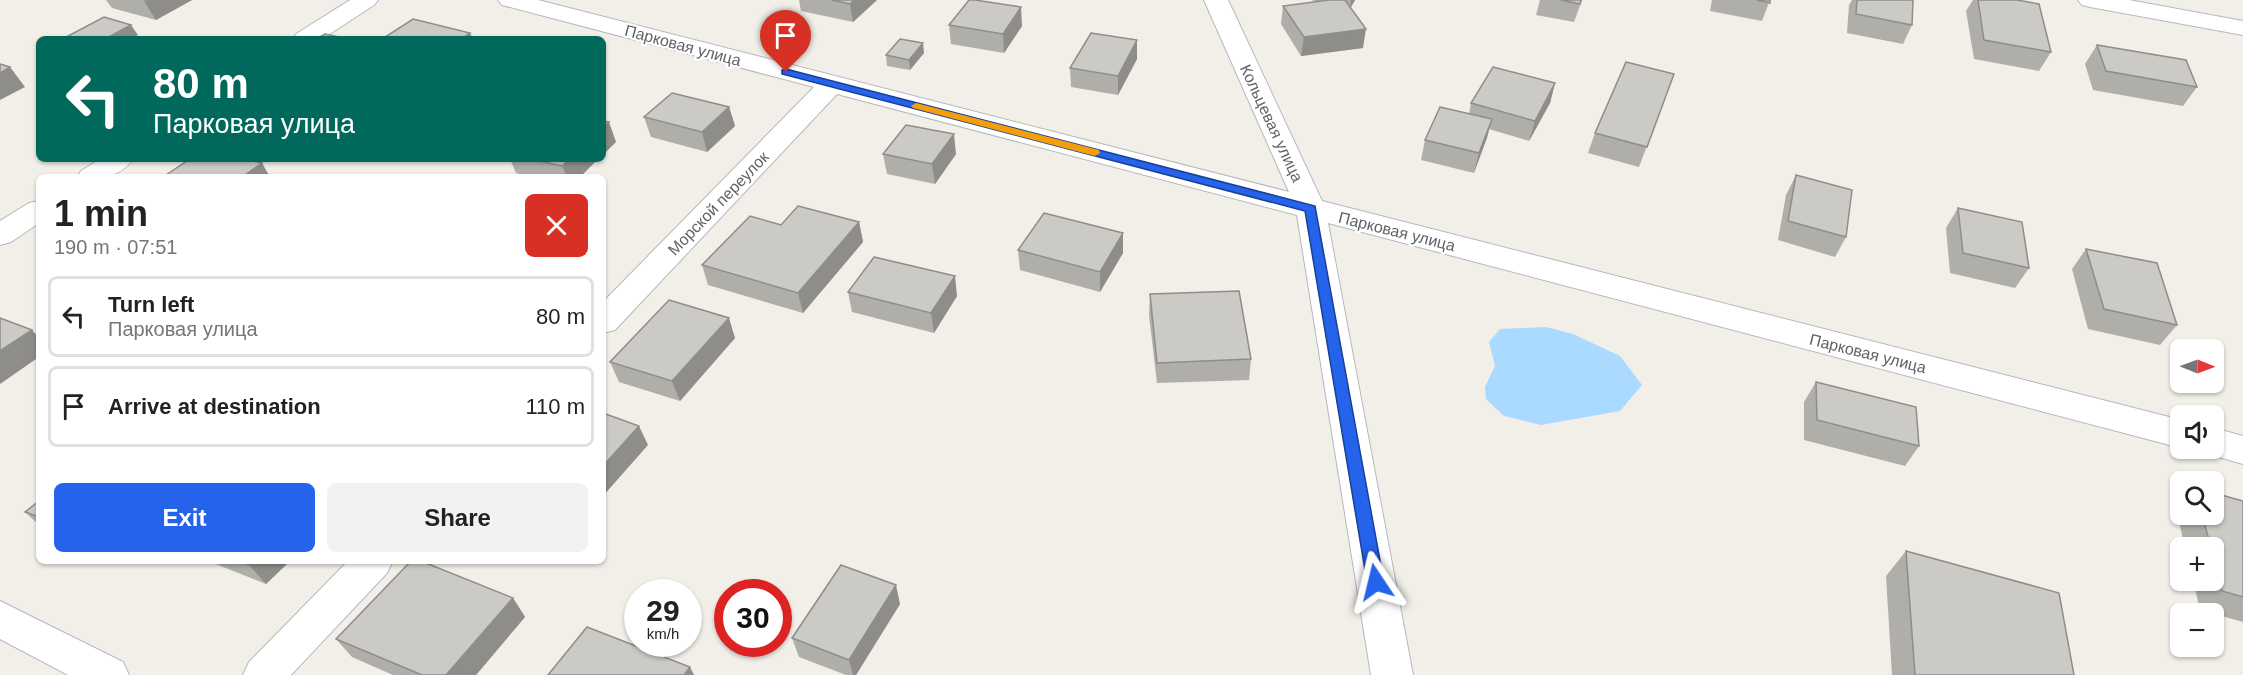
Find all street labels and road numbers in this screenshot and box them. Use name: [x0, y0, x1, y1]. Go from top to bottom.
street label: Парковая улица: [623, 22, 743, 69]
street label: Кольцевая улица: [1237, 62, 1306, 185]
street label: Морской переулок: [665, 147, 773, 259]
street label: Парковая улица: [1337, 209, 1457, 254]
street label: Парковая улица: [1808, 331, 1928, 376]

